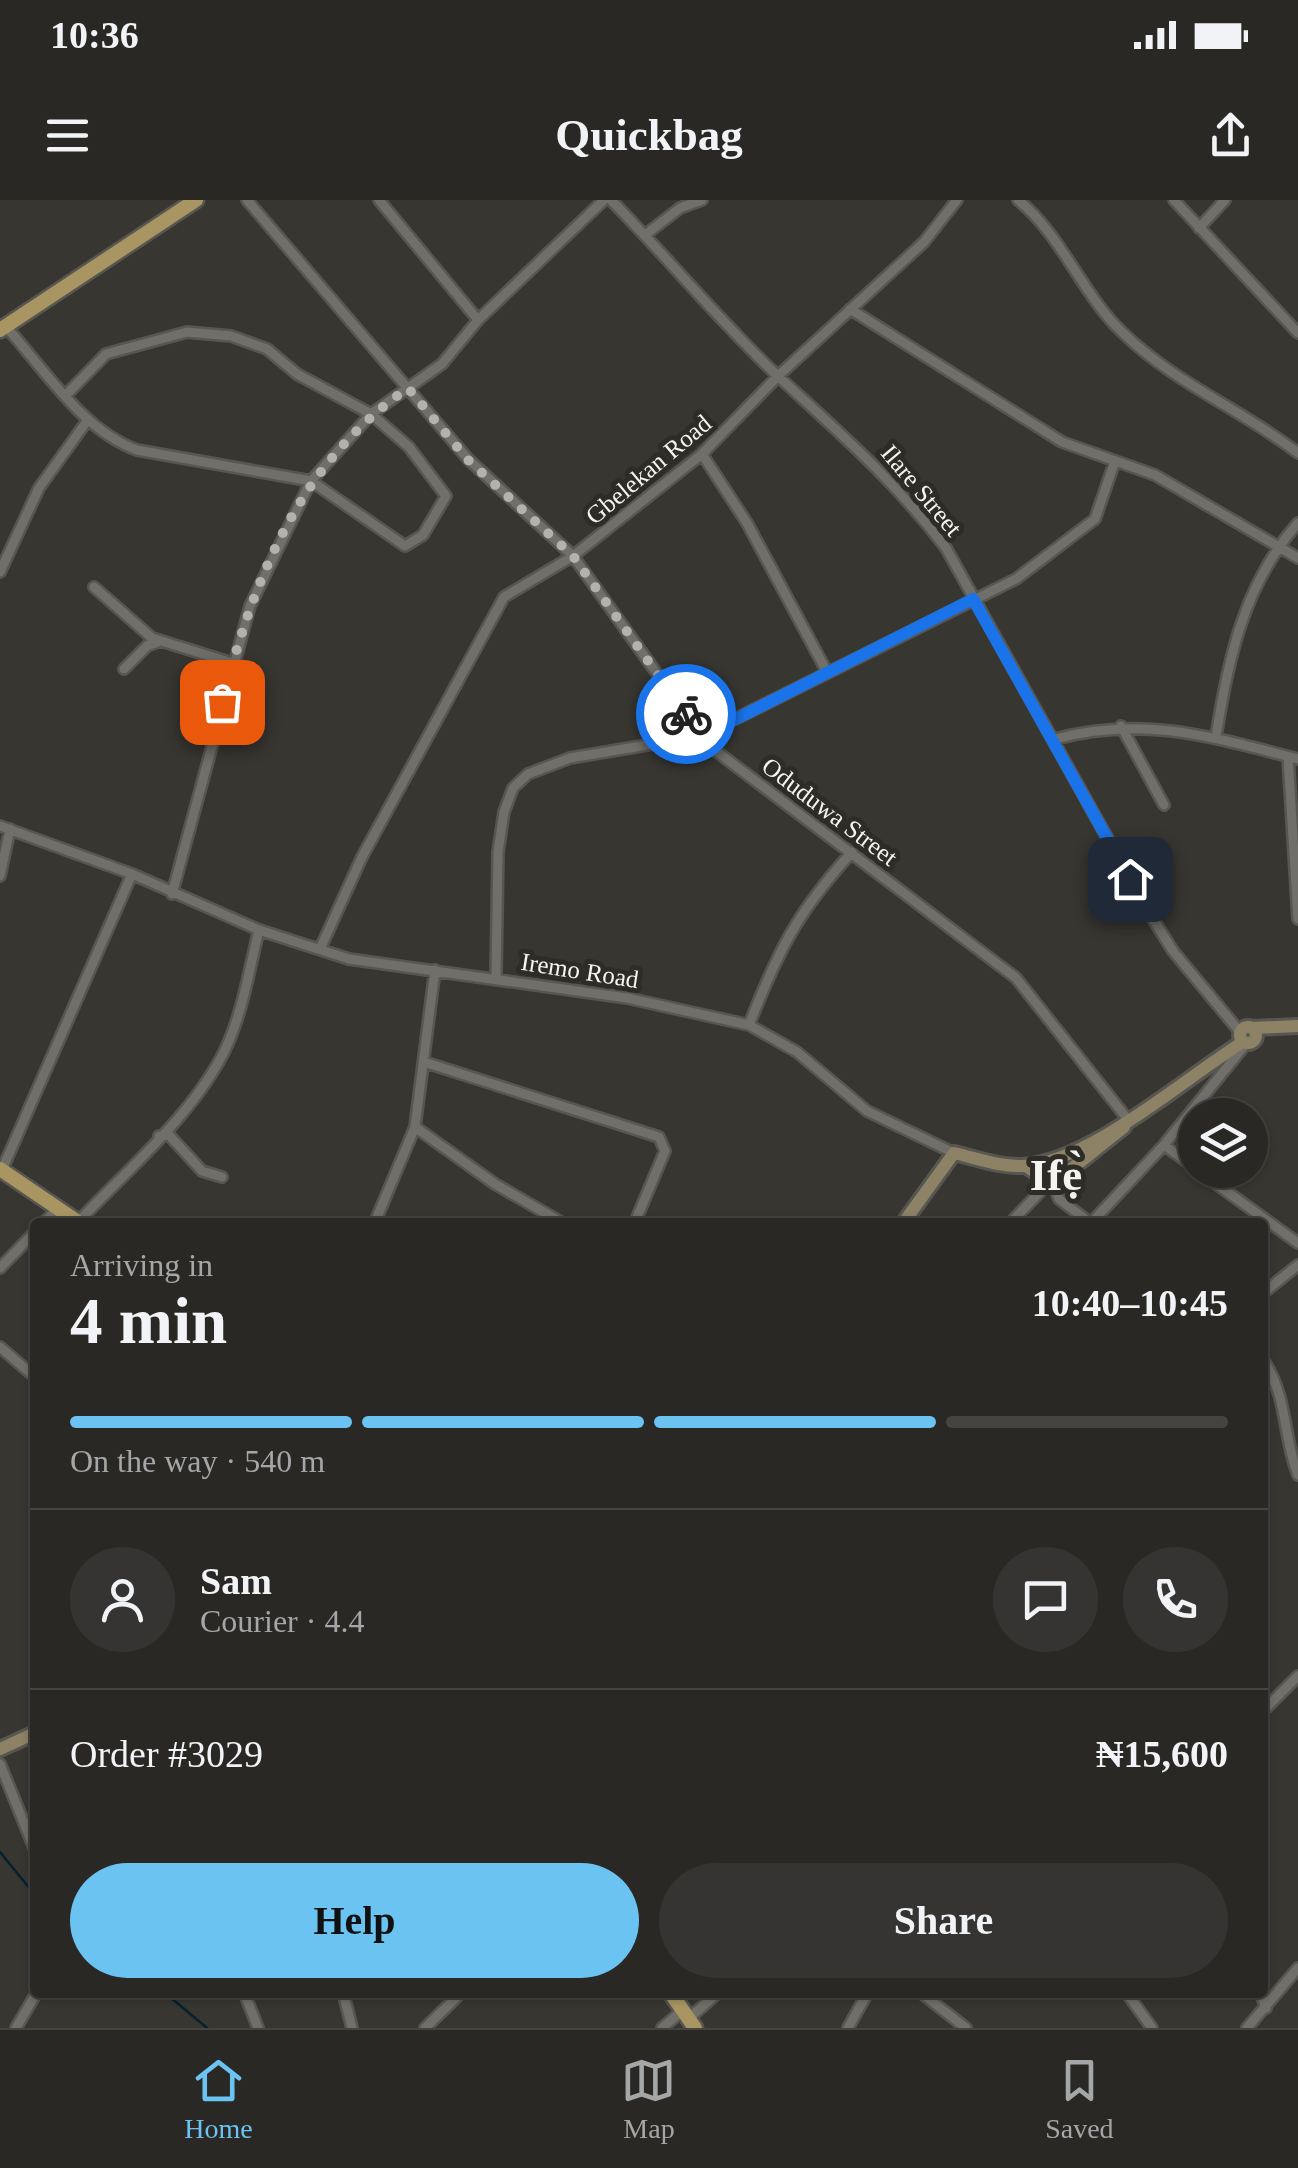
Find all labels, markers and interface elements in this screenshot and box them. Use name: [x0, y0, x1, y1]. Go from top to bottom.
text: 10:36: [50, 14, 139, 56]
icon: menu: [40, 108, 95, 163]
icon: share: [1203, 108, 1258, 163]
text: Quickbag: [555, 110, 743, 160]
street label: Gbelekan Road: [580, 409, 717, 529]
street label: Ilare Street: [876, 439, 967, 541]
pin: [180, 660, 265, 745]
courier: [636, 664, 736, 764]
icon: bag: [195, 675, 250, 730]
icon: bike: [659, 687, 714, 742]
street label: Oduduwa Street: [757, 752, 902, 871]
pin: [1088, 837, 1173, 922]
icon: home: [1103, 852, 1158, 907]
street label: Iremo Road: [519, 948, 641, 993]
map controls: [1178, 1098, 1268, 1188]
button: layers: [1178, 1098, 1268, 1188]
district label: Ifẹ̀: [1030, 1150, 1082, 1200]
text: Arriving in: [70, 1247, 213, 1283]
text: 10:40–10:45: [1032, 1282, 1228, 1324]
text: 4 min: [70, 1285, 227, 1357]
text: On the way · 540 m: [70, 1443, 325, 1479]
button: person: [70, 1547, 175, 1652]
button: chat: [993, 1547, 1098, 1652]
button: phone: [1123, 1547, 1228, 1652]
text: Sam: [200, 1560, 272, 1602]
text: Courier · 4.4: [200, 1603, 364, 1639]
text: Order #3029: [70, 1733, 263, 1775]
text: ₦15,600: [1096, 1733, 1228, 1775]
button: Help: [70, 1863, 639, 1978]
button: Share: [659, 1863, 1228, 1978]
tab: Home: [184, 2053, 253, 2145]
tab: Map: [621, 2053, 676, 2145]
tab: Saved: [1045, 2053, 1114, 2145]

